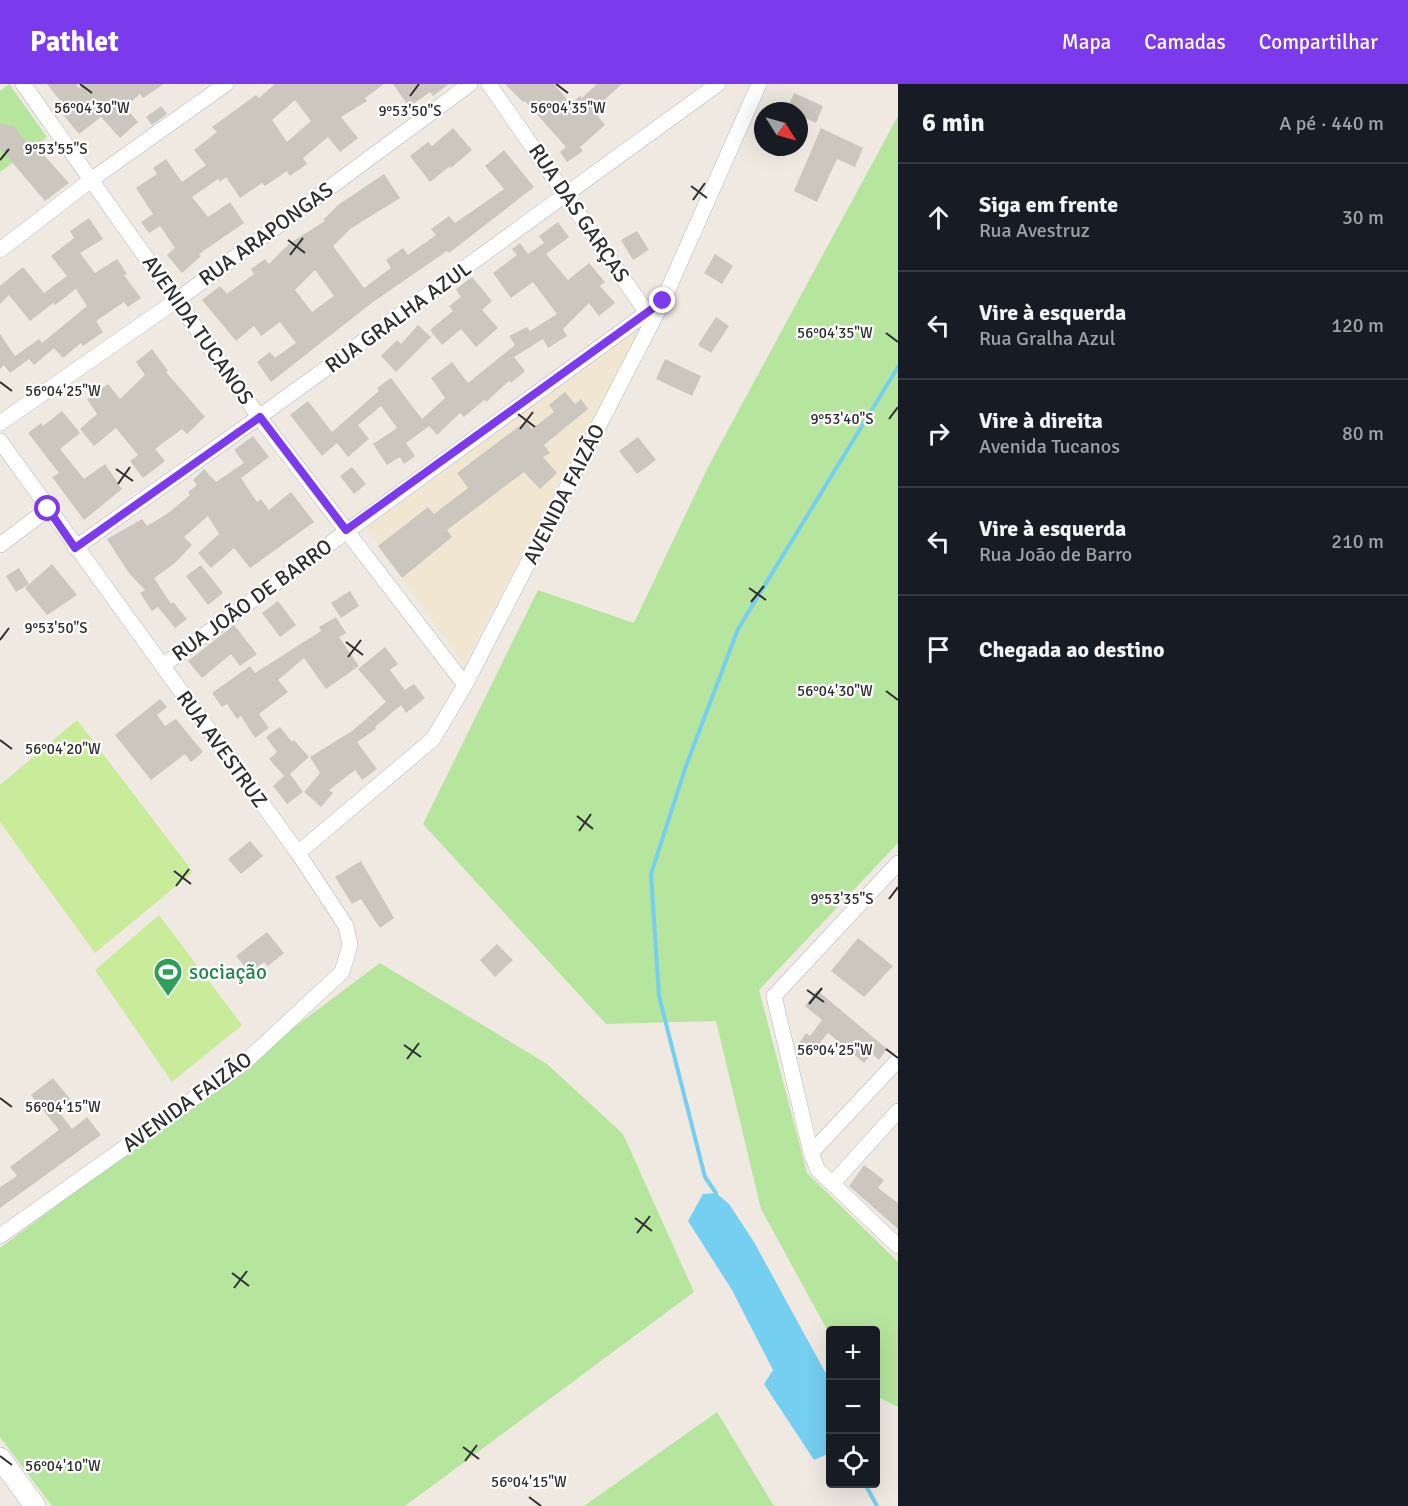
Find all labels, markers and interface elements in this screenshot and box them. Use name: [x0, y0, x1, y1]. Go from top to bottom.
text: Pathlet: [30, 25, 119, 59]
text: Mapa: [1062, 29, 1111, 55]
text: Camadas: [1144, 29, 1226, 55]
text: Compartilhar: [1259, 29, 1378, 55]
text: 56°04'30"W: [54, 99, 130, 117]
text: 56°04'35"W: [530, 99, 606, 117]
text: 9°53'50"S: [378, 102, 442, 120]
north arrow: [754, 102, 808, 156]
text: 6 min: [922, 107, 985, 139]
text: A pé · 440 m: [1279, 111, 1384, 136]
street label: RUA DAS GARÇAS: [523, 139, 635, 287]
text: 9°53'55"S: [24, 140, 88, 158]
street label: RUA ARAPONGAS: [194, 177, 338, 291]
text: Siga em frente: [979, 191, 1118, 218]
icon: ahead: [922, 201, 955, 234]
text: 30 m: [1342, 205, 1384, 230]
text: Rua Avestruz: [979, 218, 1090, 243]
street label: AVENIDA TUCANOS: [137, 250, 259, 410]
street label: RUA GRALHA AZUL: [320, 255, 476, 379]
route end: [649, 287, 675, 313]
text: Vire à esquerda: [979, 299, 1126, 326]
icon: left: [922, 309, 955, 342]
text: 120 m: [1331, 313, 1384, 338]
text: 56°04'35"W: [797, 324, 873, 342]
text: Rua Gralha Azul: [979, 326, 1116, 351]
text: 56°04'25"W: [25, 382, 101, 400]
text: Vire à direita: [979, 407, 1103, 434]
text: 9°53'40"S: [810, 410, 874, 428]
icon: right: [922, 417, 955, 450]
street label: AVENIDA FAIZÃO: [518, 420, 610, 568]
text: 80 m: [1342, 421, 1384, 446]
text: Avenida Tucanos: [979, 434, 1120, 459]
route start: [34, 495, 60, 521]
text: Vire à esquerda: [979, 515, 1126, 542]
icon: left: [922, 525, 955, 558]
text: 210 m: [1331, 529, 1384, 554]
street label: RUA JOÃO DE BARRO: [167, 533, 337, 667]
text: Rua João de Barro: [979, 542, 1132, 567]
text: 9°53'50"S: [24, 619, 88, 637]
icon: arrive: [922, 633, 955, 666]
text: Chegada ao destino: [979, 636, 1165, 663]
text: 56°04'30"W: [797, 682, 873, 700]
street label: RUA AVESTRUZ: [171, 685, 273, 813]
text: 56°04'20"W: [25, 740, 101, 758]
text: 9°53'35"S: [810, 890, 874, 908]
sports icon: sociação: [152, 956, 184, 998]
place label: sociação: [189, 959, 267, 985]
text: 56°04'25"W: [797, 1041, 873, 1059]
street label: AVENIDA FAIZÃO: [117, 1046, 257, 1158]
text: 56°04'15"W: [25, 1098, 101, 1116]
map controls: [826, 1326, 880, 1488]
button: +: [826, 1326, 880, 1380]
button: −: [826, 1380, 880, 1434]
button: locate: [826, 1434, 880, 1488]
text: 56°04'10"W: [25, 1457, 101, 1475]
text: 56°04'15"W: [491, 1473, 567, 1491]

